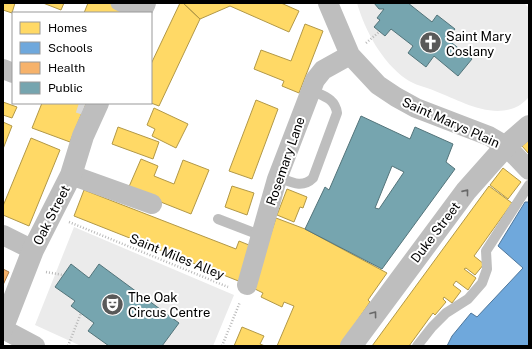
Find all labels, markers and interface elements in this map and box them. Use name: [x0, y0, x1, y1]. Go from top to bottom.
legend: [12, 12, 152, 104]
text: Homes: [48, 21, 87, 35]
place label: Saint Mary Coslany: [446, 29, 512, 59]
church icon: Saint Mary Coslany: [417, 30, 443, 56]
text: Schools: [48, 41, 93, 55]
text: Health: [48, 61, 85, 75]
text: Public: [48, 81, 83, 95]
street label: Saint Marys Plain: [400, 94, 502, 151]
street label: Rosemary Lane: [263, 115, 308, 208]
street label: Oak Street: [30, 183, 73, 248]
one-way arrow: [461, 189, 468, 196]
street label: Duke Street: [408, 199, 463, 266]
street label: Saint Miles Alley: [127, 231, 226, 282]
place label: The Oak Circus Centre: [128, 290, 210, 320]
theatre icon: The Oak Circus Centre: [100, 291, 126, 317]
one-way arrow: [369, 311, 377, 318]

